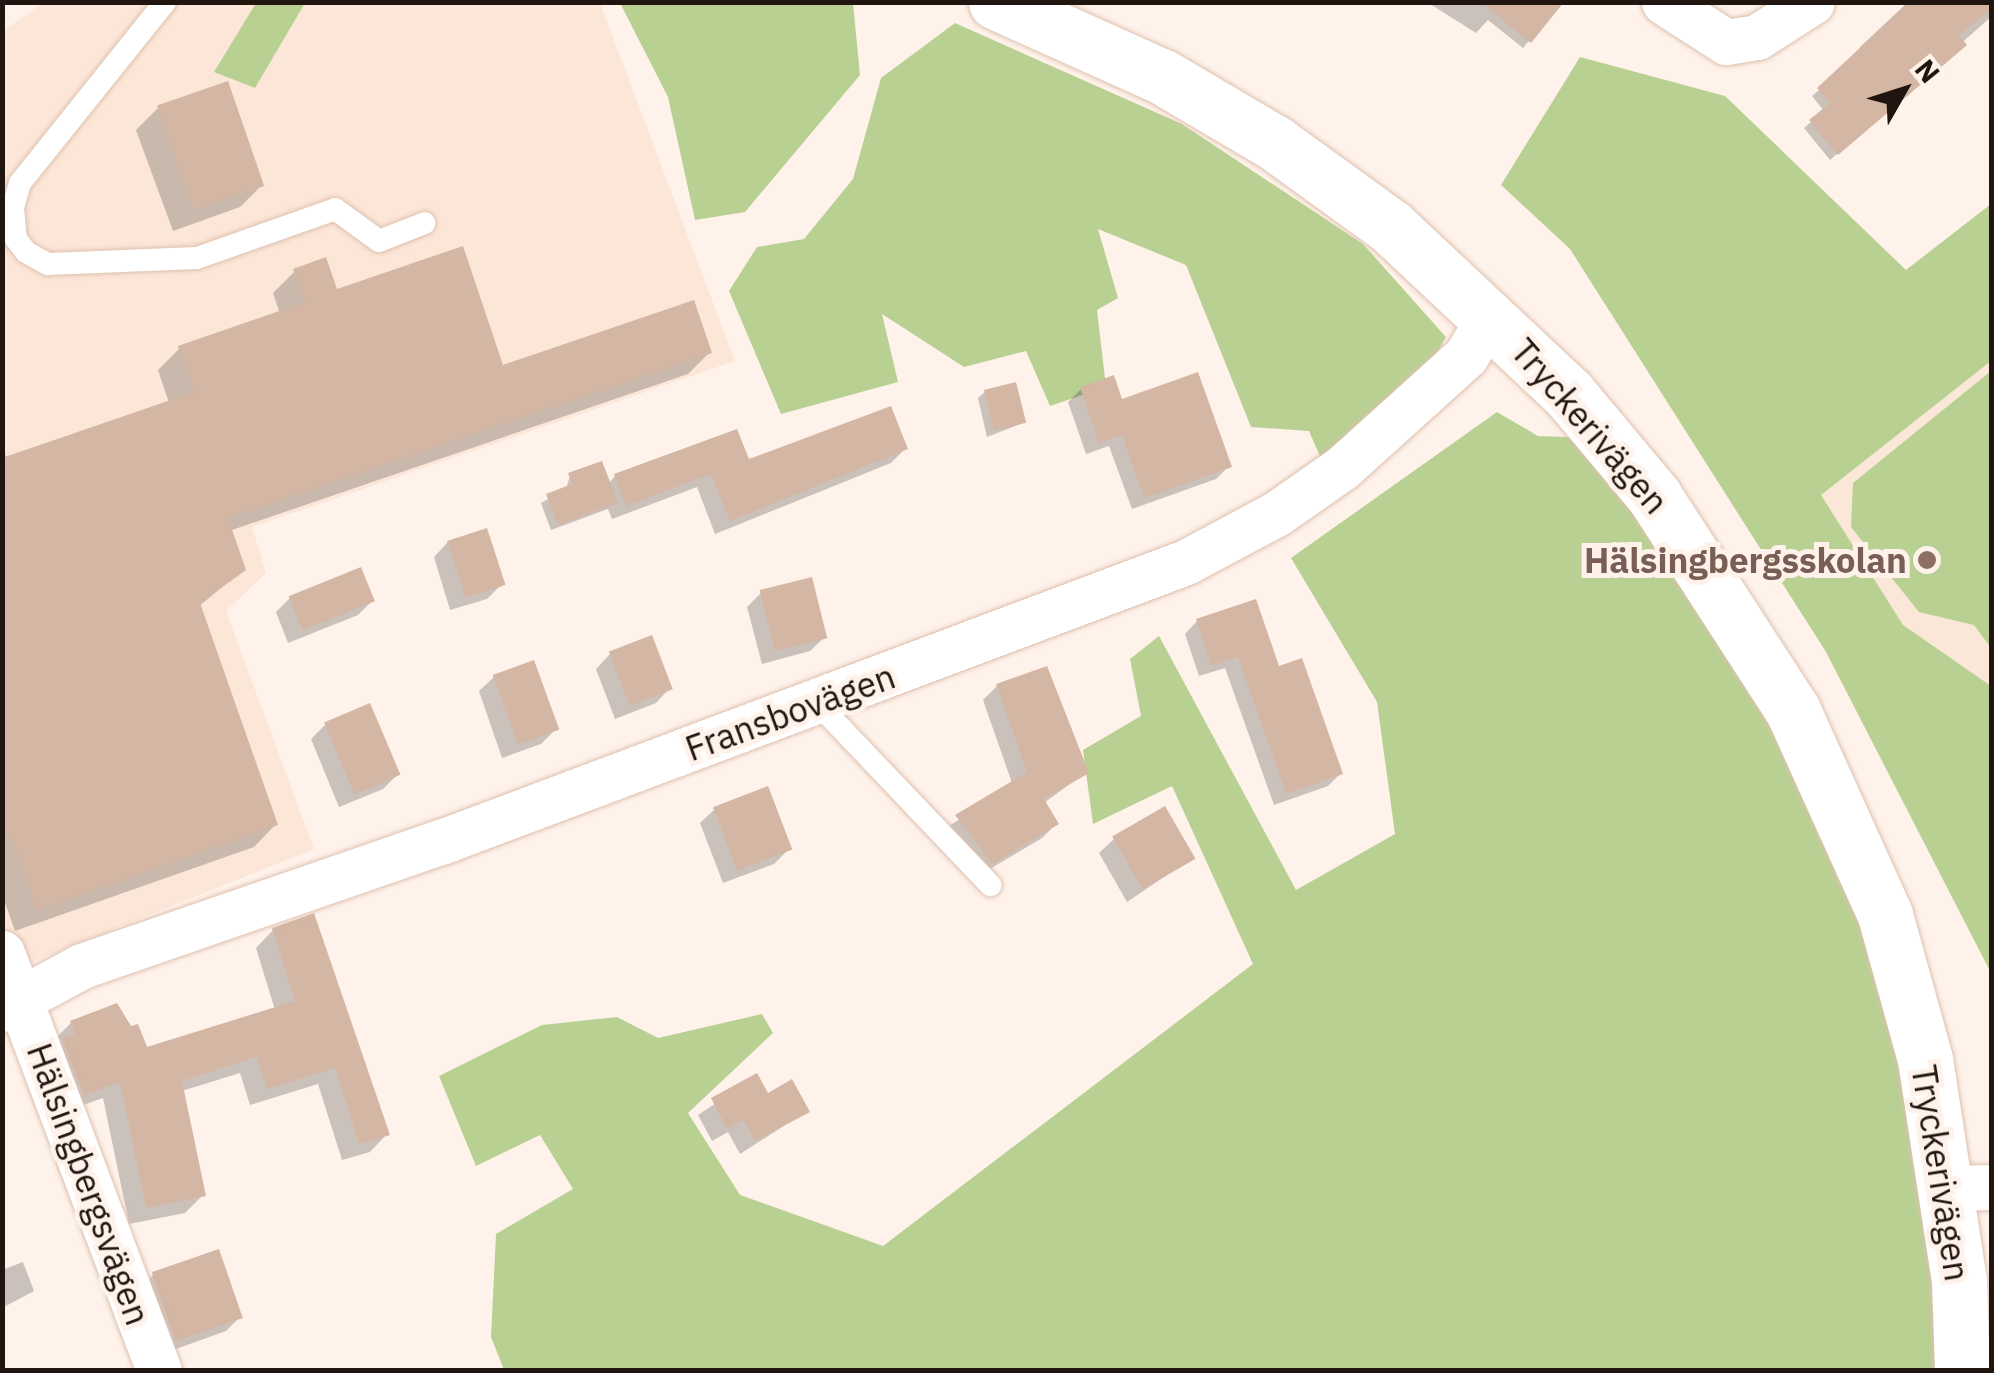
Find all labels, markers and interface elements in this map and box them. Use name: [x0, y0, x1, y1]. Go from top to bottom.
north arrow: [1854, 40, 1954, 140]
text: N: [1907, 51, 1948, 90]
street label: Tryckerivägen: [1503, 330, 1677, 522]
place label: Hälsingbergsskolan: [1584, 539, 1907, 581]
marker: Hälsingbergsskolan: [1916, 549, 1938, 571]
street label: Fransbovägen: [680, 655, 900, 769]
street label: Hälsingbergsvägen: [19, 1037, 159, 1331]
street label: Tryckerivägen: [1903, 1062, 1979, 1284]

